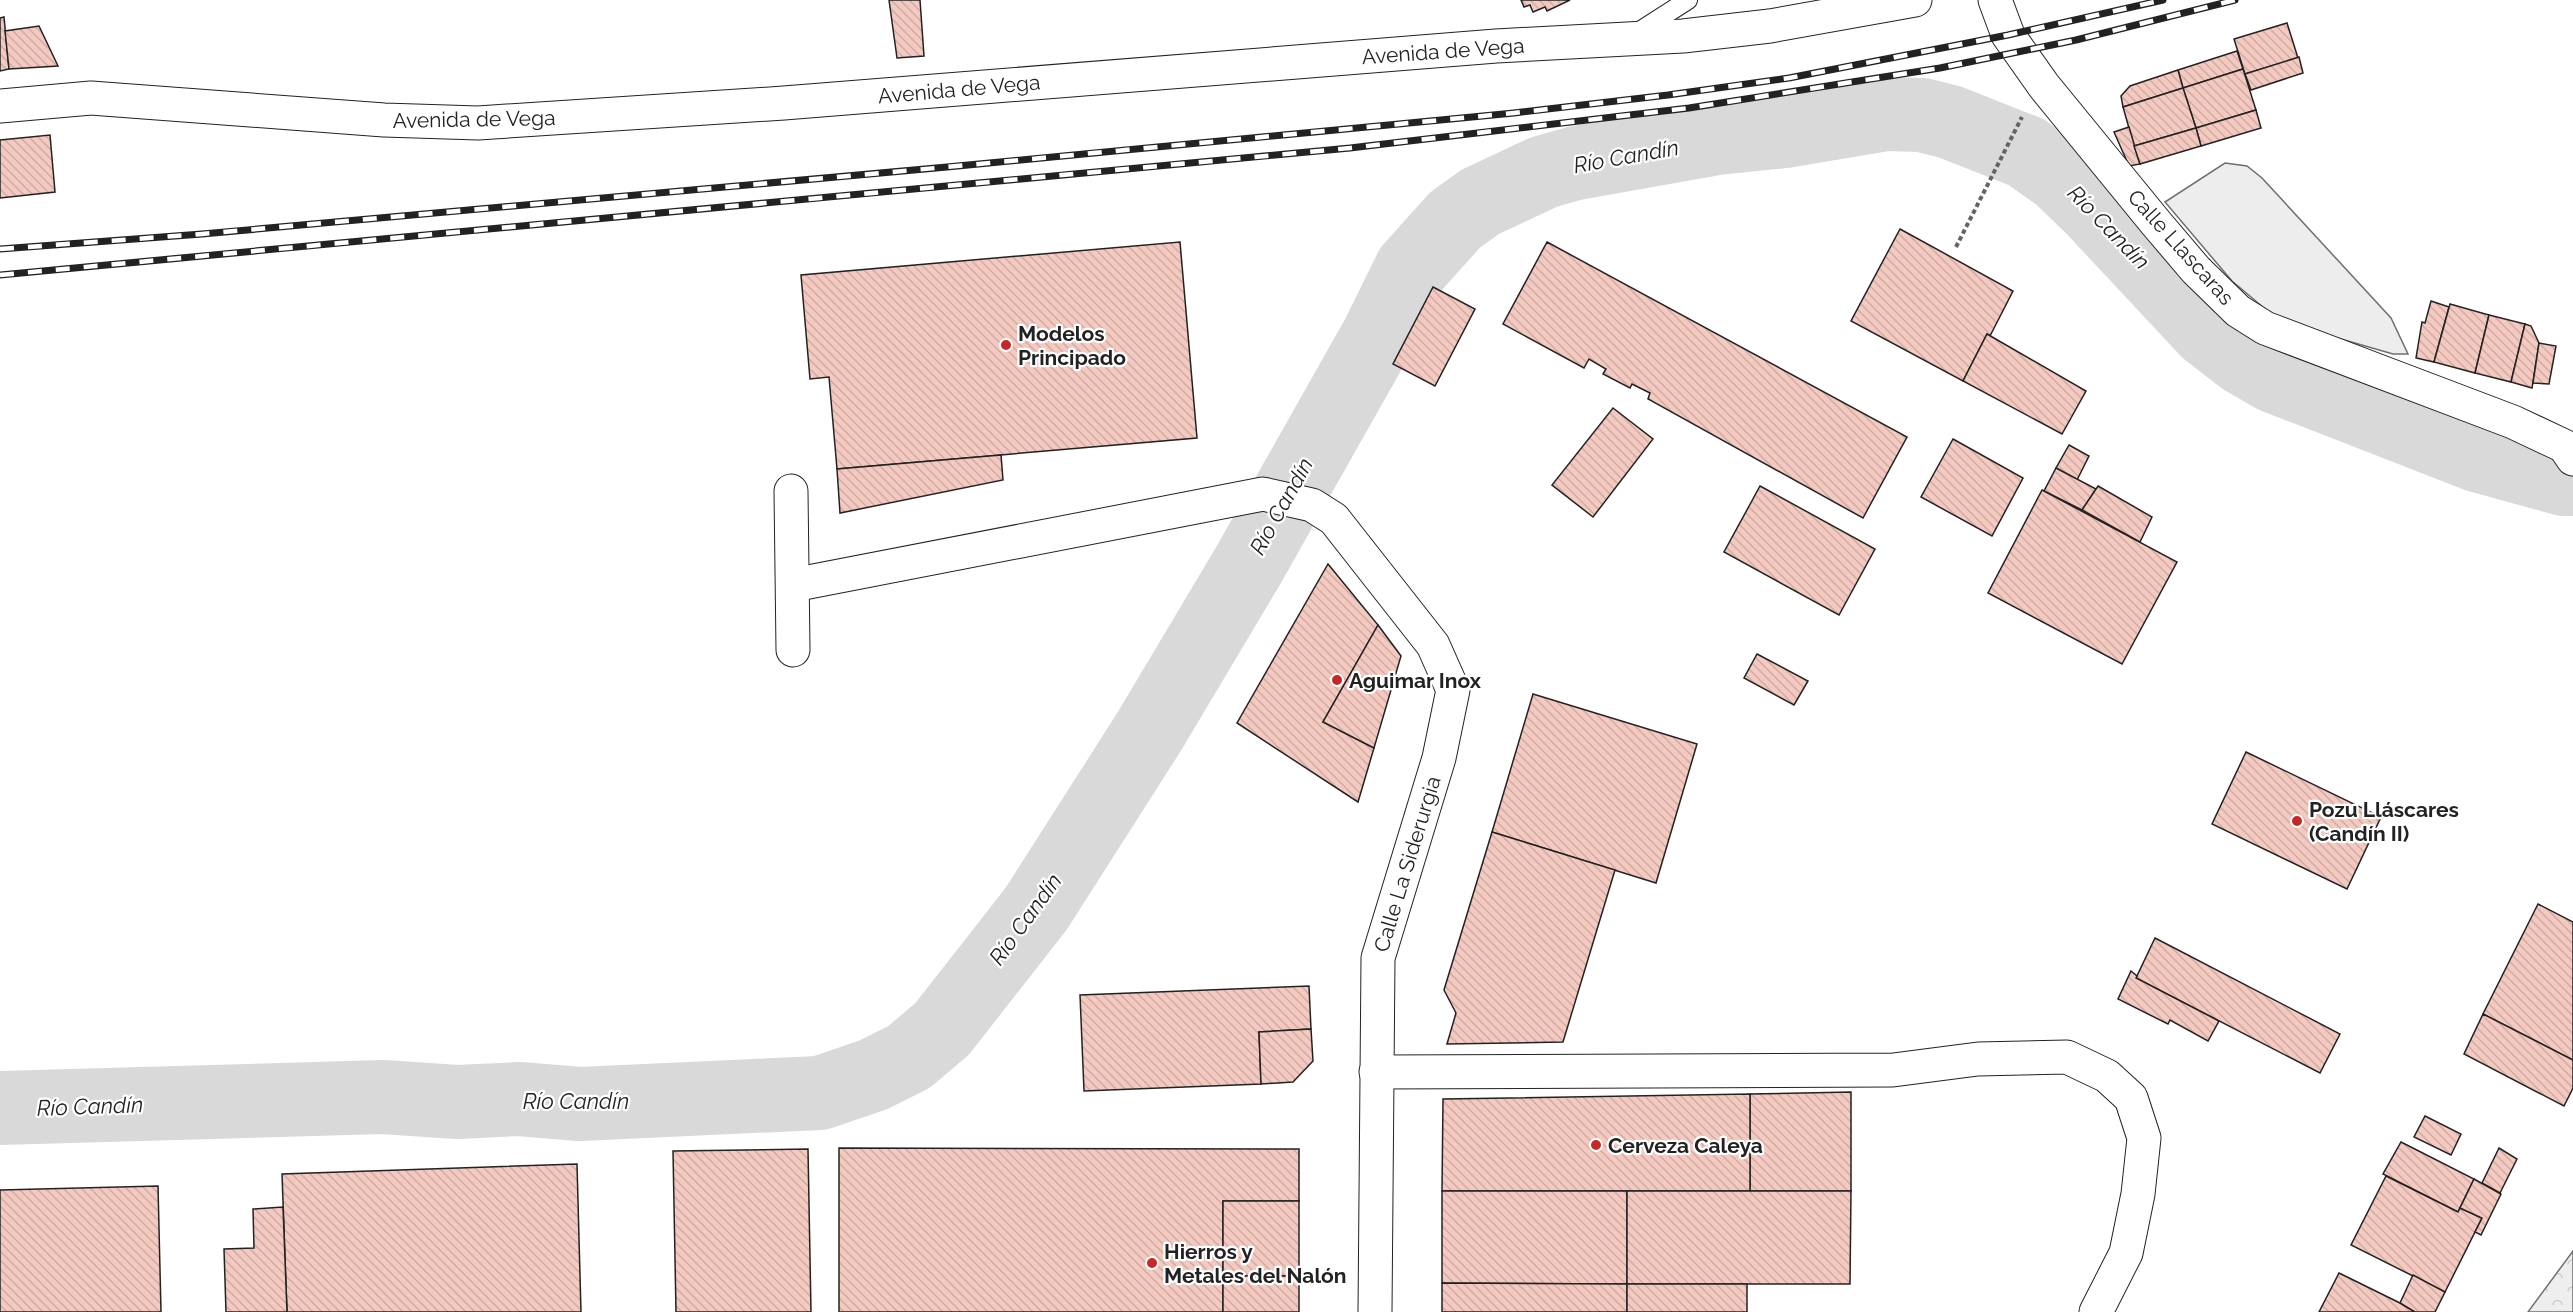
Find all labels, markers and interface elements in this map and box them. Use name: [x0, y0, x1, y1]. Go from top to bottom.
street label: Avenida de Vega: [1361, 33, 1525, 69]
street label: Avenida de Vega: [877, 69, 1041, 109]
street label: Avenida de Vega: [392, 105, 556, 133]
water label: Río Candín: [1571, 134, 1681, 178]
water label: Río Candín: [2063, 180, 2155, 274]
street label: Calle Llascaras: [2123, 184, 2239, 310]
place label: Modelos Principado: [1018, 321, 1126, 370]
marker: Modelos Principado: [999, 338, 1013, 352]
water label: Río Candín: [1244, 453, 1318, 559]
place label: Aguimar Inox: [1349, 668, 1482, 693]
marker: Aguimar Inox: [1330, 673, 1344, 687]
street label: Calle La Siderurgia: [1368, 773, 1446, 955]
place label: Pozu Lláscares (Candín II): [2309, 797, 2459, 846]
marker: Pozu Lláscares (Candín II): [2290, 814, 2304, 828]
water label: Río Candín: [983, 868, 1067, 970]
water label: Río Candín: [523, 1088, 629, 1114]
water label: Río Candín: [36, 1091, 144, 1121]
place label: Cerveza Caleya: [1608, 1133, 1763, 1158]
marker: Cerveza Caleya: [1589, 1138, 1603, 1152]
place label: Hierros y Metales del Nalón: [1164, 1239, 1346, 1288]
marker: Hierros y Metales del Nalón: [1145, 1256, 1159, 1270]

